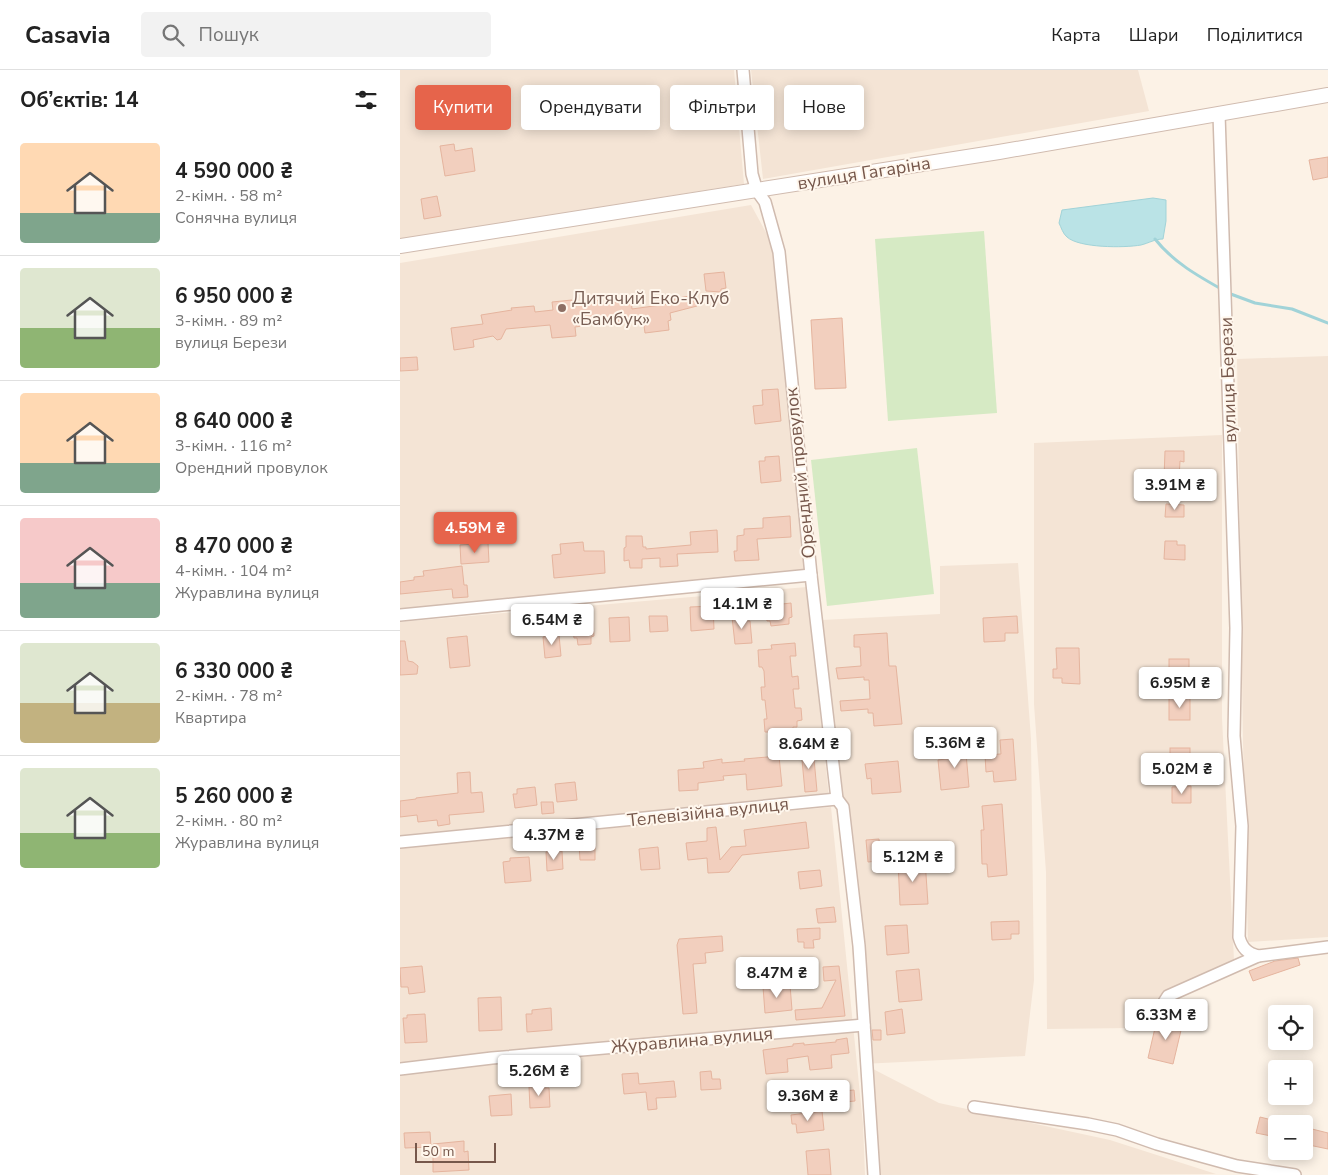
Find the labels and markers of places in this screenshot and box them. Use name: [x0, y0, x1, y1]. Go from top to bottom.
place label: Дитячий Еко-Клуб «Бамбук»: [572, 286, 729, 331]
marker: Дитячий Еко-Клуб «Бамбук»: [556, 302, 568, 314]
pin: 3.91M ₴: [1129, 468, 1221, 511]
pin: 4.59M ₴: [429, 512, 521, 554]
pin: 14.1M ₴: [696, 588, 788, 630]
pin: 6.54M ₴: [506, 604, 598, 646]
pin: 6.95M ₴: [1134, 666, 1226, 709]
pin: 5.36M ₴: [909, 726, 1001, 769]
pin: 8.64M ₴: [763, 728, 855, 770]
pin: 5.02M ₴: [1136, 752, 1228, 795]
pin: 4.37M ₴: [508, 818, 600, 861]
pin: 5.12M ₴: [867, 840, 959, 883]
pin: 8.47M ₴: [731, 956, 823, 999]
pin: 6.33M ₴: [1120, 998, 1212, 1041]
pin: 5.26M ₴: [493, 1054, 585, 1097]
pin: 9.36M ₴: [762, 1080, 854, 1122]

